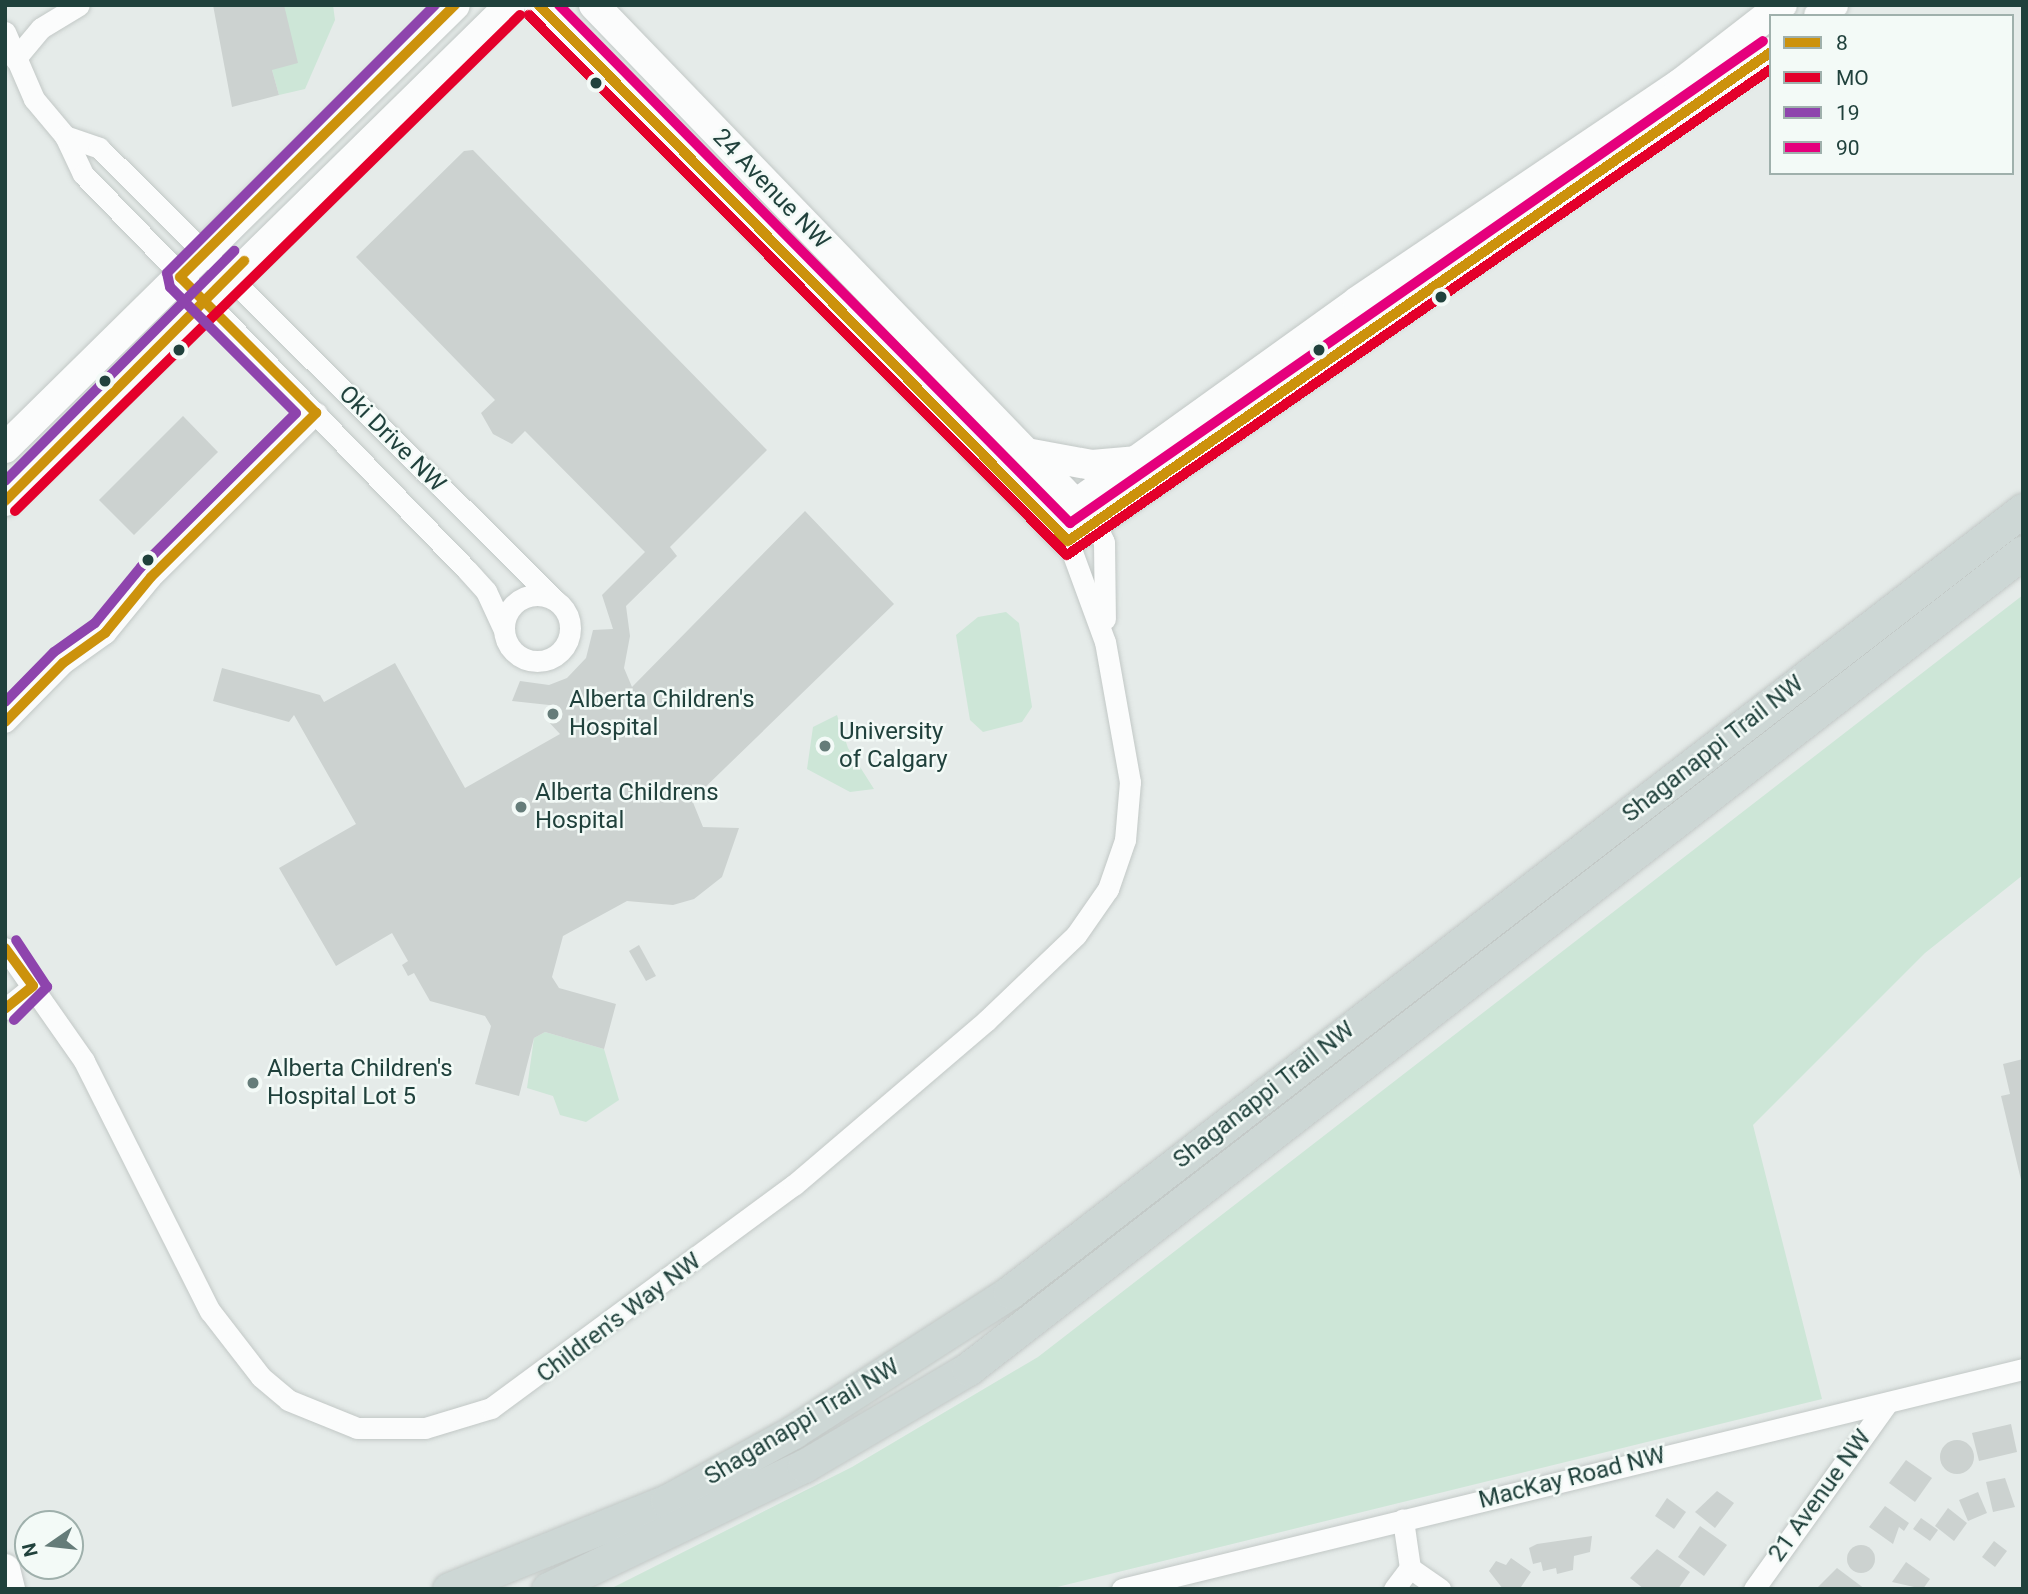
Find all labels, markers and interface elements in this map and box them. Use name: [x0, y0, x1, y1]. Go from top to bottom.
legend: [1769, 14, 2014, 175]
text: 8: [1836, 31, 1848, 55]
text: MO: [1836, 66, 1869, 90]
unlabelled marker: [589, 76, 603, 90]
text: 19: [1836, 101, 1860, 125]
street label: 24 Avenue NW: [707, 123, 835, 255]
text: 90: [1836, 136, 1860, 160]
unlabelled marker: [1434, 290, 1448, 304]
unlabelled marker: [172, 343, 186, 357]
unlabelled marker: [1312, 343, 1326, 357]
unlabelled marker: [98, 374, 112, 388]
street label: Oki Drive NW: [333, 380, 451, 498]
unlabelled marker: [141, 553, 155, 567]
street label: Shaganappi Trail NW: [1617, 669, 1809, 829]
place label: Alberta Children's Hospital: [569, 686, 755, 742]
marker: Alberta Children's Hospital: [543, 704, 563, 724]
place label: University of Calgary: [839, 718, 948, 774]
marker: University of Calgary: [817, 738, 833, 754]
place label: Alberta Childrens Hospital: [535, 779, 719, 835]
marker: Alberta Childrens Hospital: [513, 799, 529, 815]
street label: Shaganappi Trail NW: [1168, 1015, 1360, 1175]
place label: Alberta Children's Hospital Lot 5: [267, 1055, 453, 1111]
marker: Alberta Children's Hospital Lot 5: [245, 1075, 261, 1091]
street label: Children's Way NW: [531, 1247, 707, 1389]
street label: Shaganappi Trail NW: [699, 1352, 905, 1492]
street label: 21 Avenue NW: [1763, 1425, 1877, 1567]
street label: MacKay Road NW: [1476, 1441, 1668, 1515]
north arrow: [14, 1510, 84, 1580]
text: N: [17, 1540, 43, 1559]

